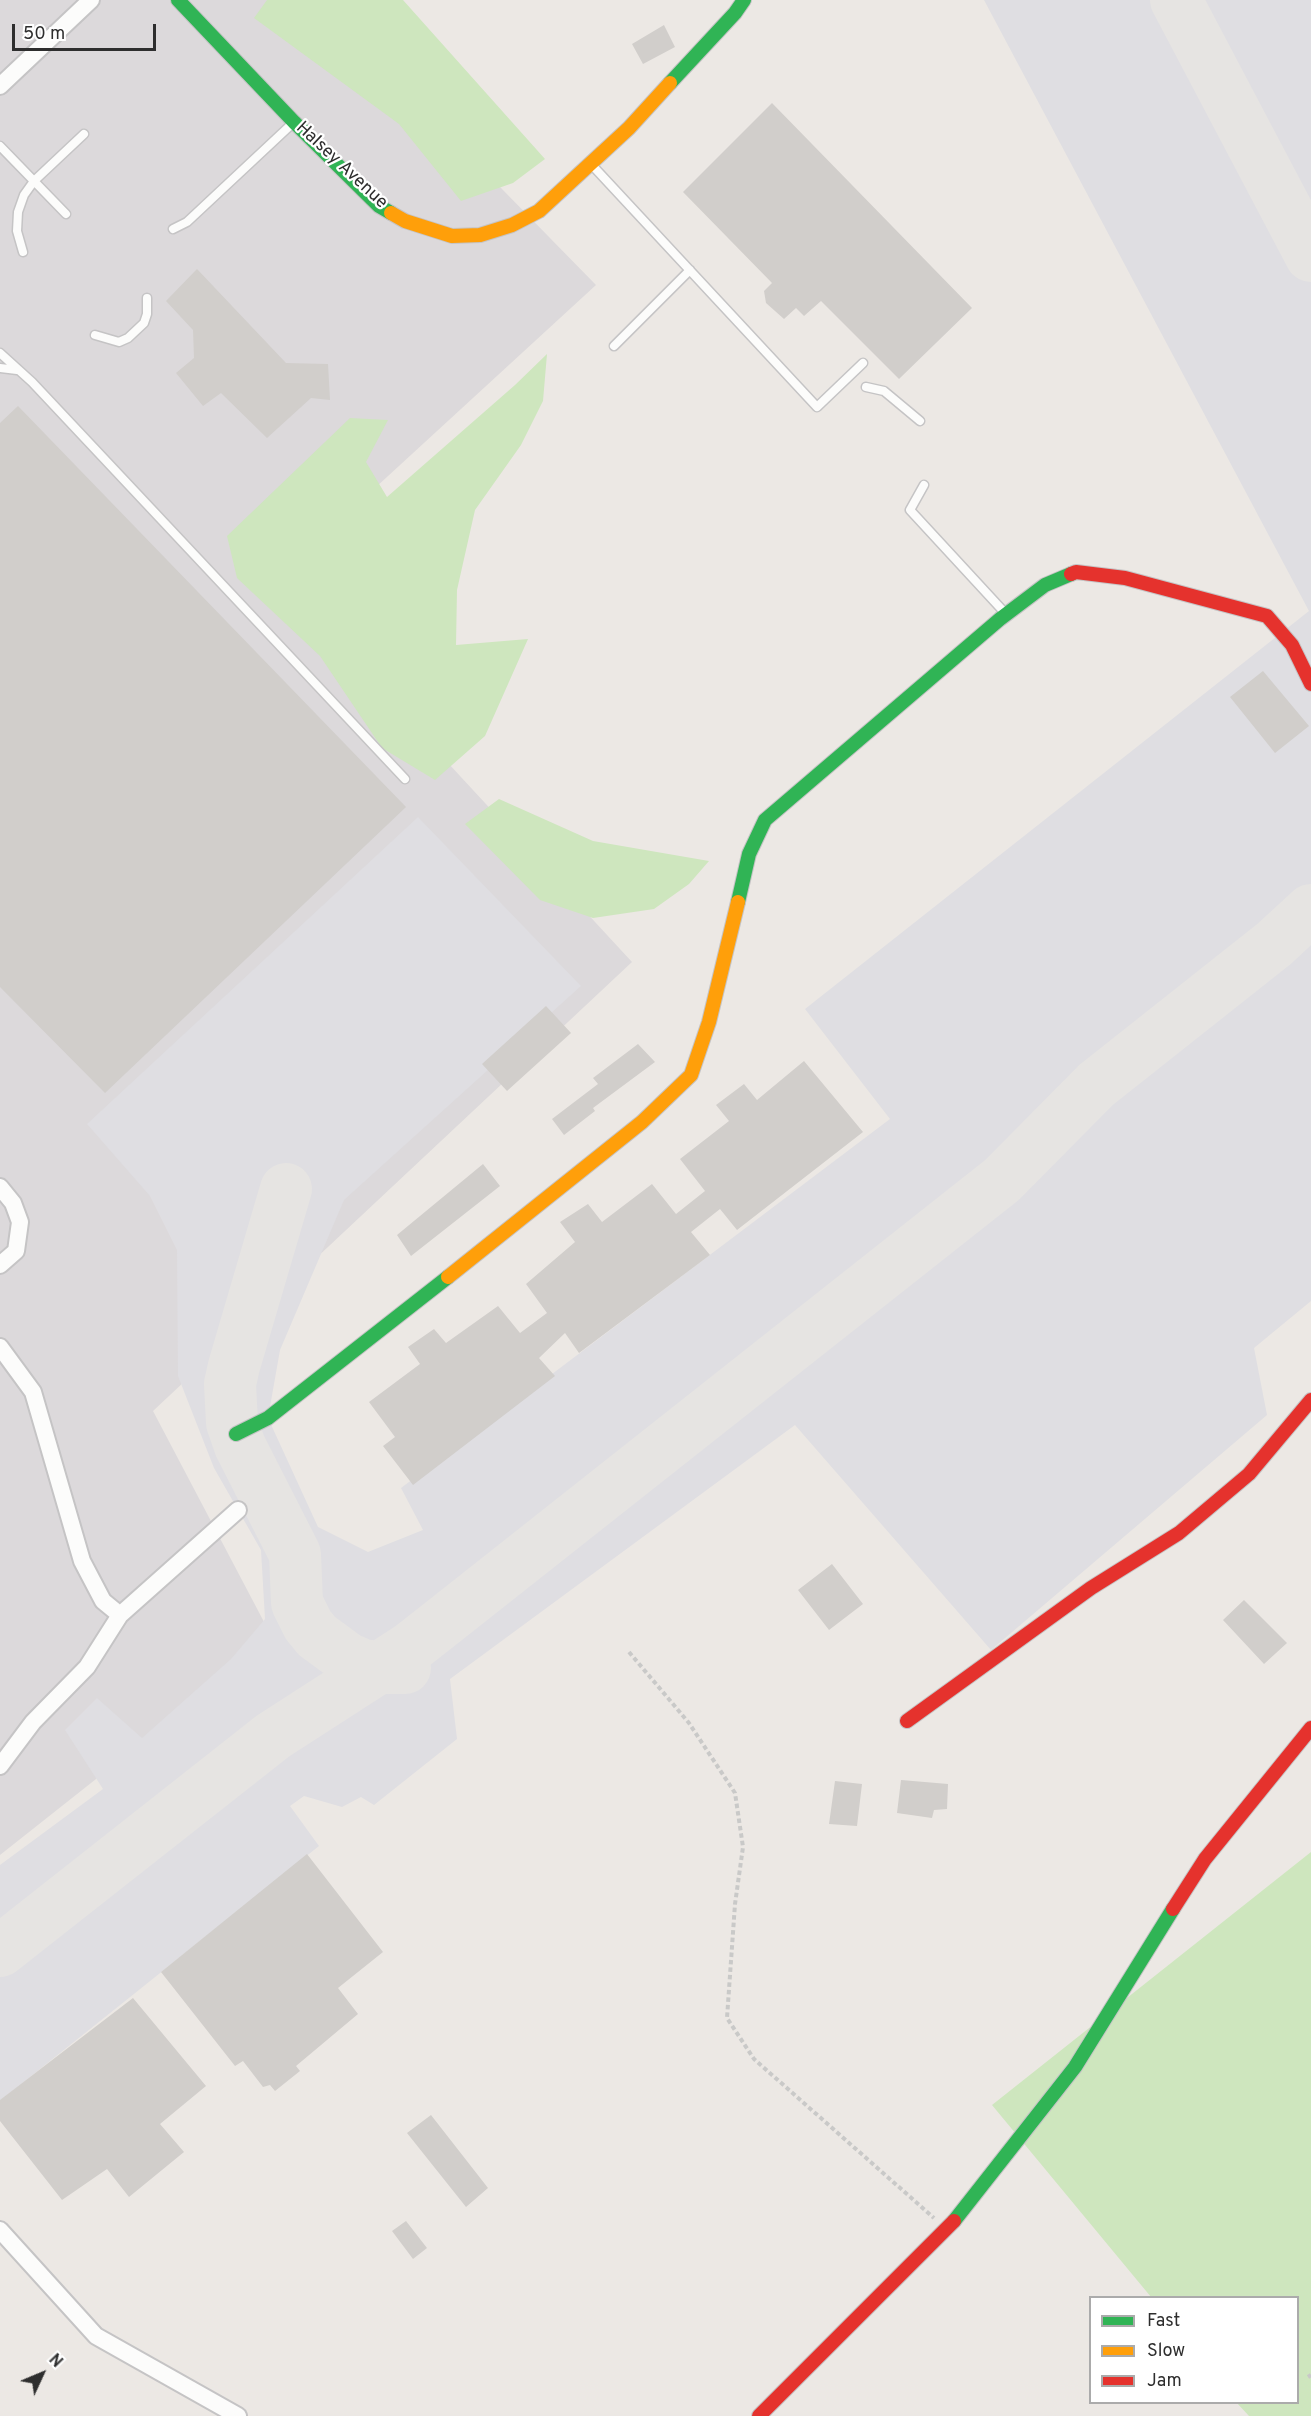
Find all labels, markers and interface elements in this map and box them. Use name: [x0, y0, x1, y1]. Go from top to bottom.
scale bar: [15, 12, 159, 50]
text: 50 m: [23, 23, 65, 46]
street label: Halsey Avenue: [291, 118, 391, 214]
legend: [1089, 2296, 1299, 2404]
text: Fast: [1147, 2310, 1180, 2333]
text: Slow: [1147, 2340, 1185, 2363]
north arrow: [12, 2344, 72, 2404]
text: N: [44, 2350, 66, 2373]
text: Jam: [1147, 2370, 1182, 2393]

